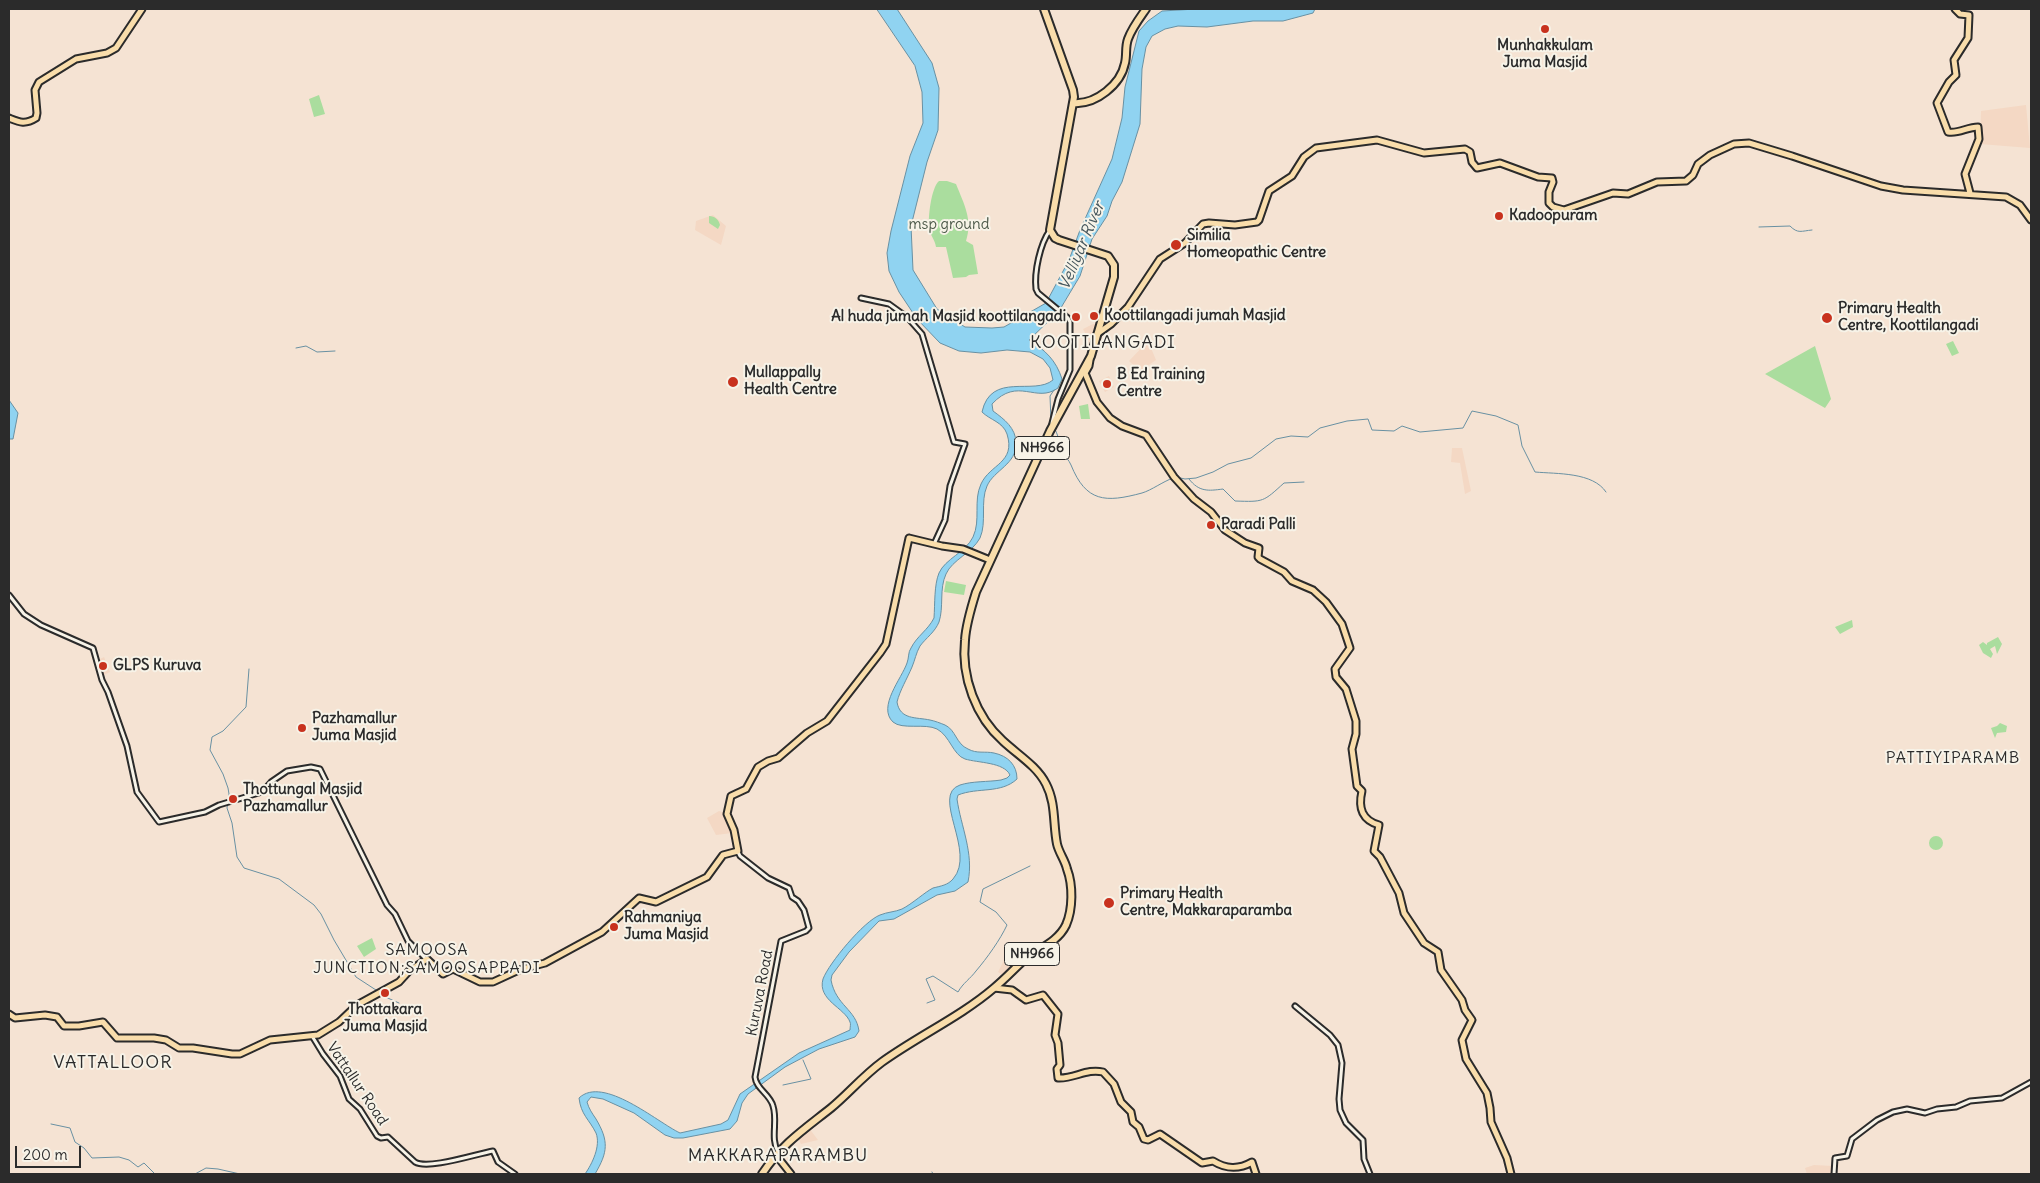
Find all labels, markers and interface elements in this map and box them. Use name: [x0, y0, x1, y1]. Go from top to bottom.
marker: Munhakkulam Juma Masjid: [1539, 23, 1551, 35]
place label: Munhakkulam Juma Masjid: [1497, 37, 1593, 72]
water label: Velliyar River: [1055, 199, 1109, 293]
place label: Kadoopuram: [1509, 207, 1597, 225]
marker: Kadoopuram: [1493, 210, 1505, 222]
park label: msp ground: [908, 216, 990, 234]
place label: Similia Homeopathic Centre: [1187, 227, 1326, 262]
marker: Similia Homeopathic Centre: [1169, 238, 1183, 252]
place label: Primary Health Centre, Koottilangadi: [1838, 300, 1979, 335]
place label: Koottilangadi jumah Masjid: [1104, 307, 1286, 325]
place label: Al huda jumah Masjid koottilangadi: [831, 308, 1066, 326]
marker: Koottilangadi jumah Masjid: [1088, 310, 1100, 322]
marker: Al huda jumah Masjid koottilangadi: [1070, 311, 1082, 323]
marker: Primary Health Centre, Koottilangadi: [1820, 311, 1834, 325]
district label: KOOTILANGADI: [1029, 332, 1177, 354]
place label: Mullappally Health Centre: [744, 364, 837, 399]
place label: B Ed Training Centre: [1117, 366, 1205, 401]
marker: Mullappally Health Centre: [726, 375, 740, 389]
marker: B Ed Training Centre: [1101, 378, 1113, 390]
road number: NH966: [1014, 436, 1070, 459]
place label: Paradi Palli: [1221, 516, 1296, 534]
marker: Paradi Palli: [1205, 519, 1217, 531]
place label: GLPS Kuruva: [113, 657, 201, 675]
marker: GLPS Kuruva: [97, 660, 109, 672]
place label: Pazhamallur Juma Masjid: [312, 710, 397, 745]
marker: Pazhamallur Juma Masjid: [296, 722, 308, 734]
district label: PATTIYIPARAMB: [1884, 748, 2022, 768]
place label: Thottungal Masjid Pazhamallur: [243, 781, 362, 816]
marker: Thottungal Masjid Pazhamallur: [227, 793, 239, 805]
place label: Primary Health Centre, Makkaraparamba: [1120, 885, 1292, 920]
marker: Primary Health Centre, Makkaraparamba: [1102, 896, 1116, 910]
place label: Rahmaniya Juma Masjid: [624, 909, 709, 944]
marker: Rahmaniya Juma Masjid: [608, 921, 620, 933]
district label: SAMOOSA JUNCTION;SAMOOSAPPADI: [311, 940, 543, 978]
road number: NH966: [1004, 942, 1060, 966]
street label: Kuruva Road: [743, 948, 777, 1038]
marker: Thottakara Juma Masjid: [379, 987, 391, 999]
place label: Thottakara Juma Masjid: [343, 1001, 427, 1036]
street label: Vattallur Road: [323, 1039, 391, 1129]
district label: VATTALLOOR: [52, 1052, 174, 1074]
scale bar: [18, 1136, 84, 1168]
text: 200 m: [23, 1145, 68, 1164]
district label: MAKKARAPARAMBU: [686, 1145, 870, 1167]

